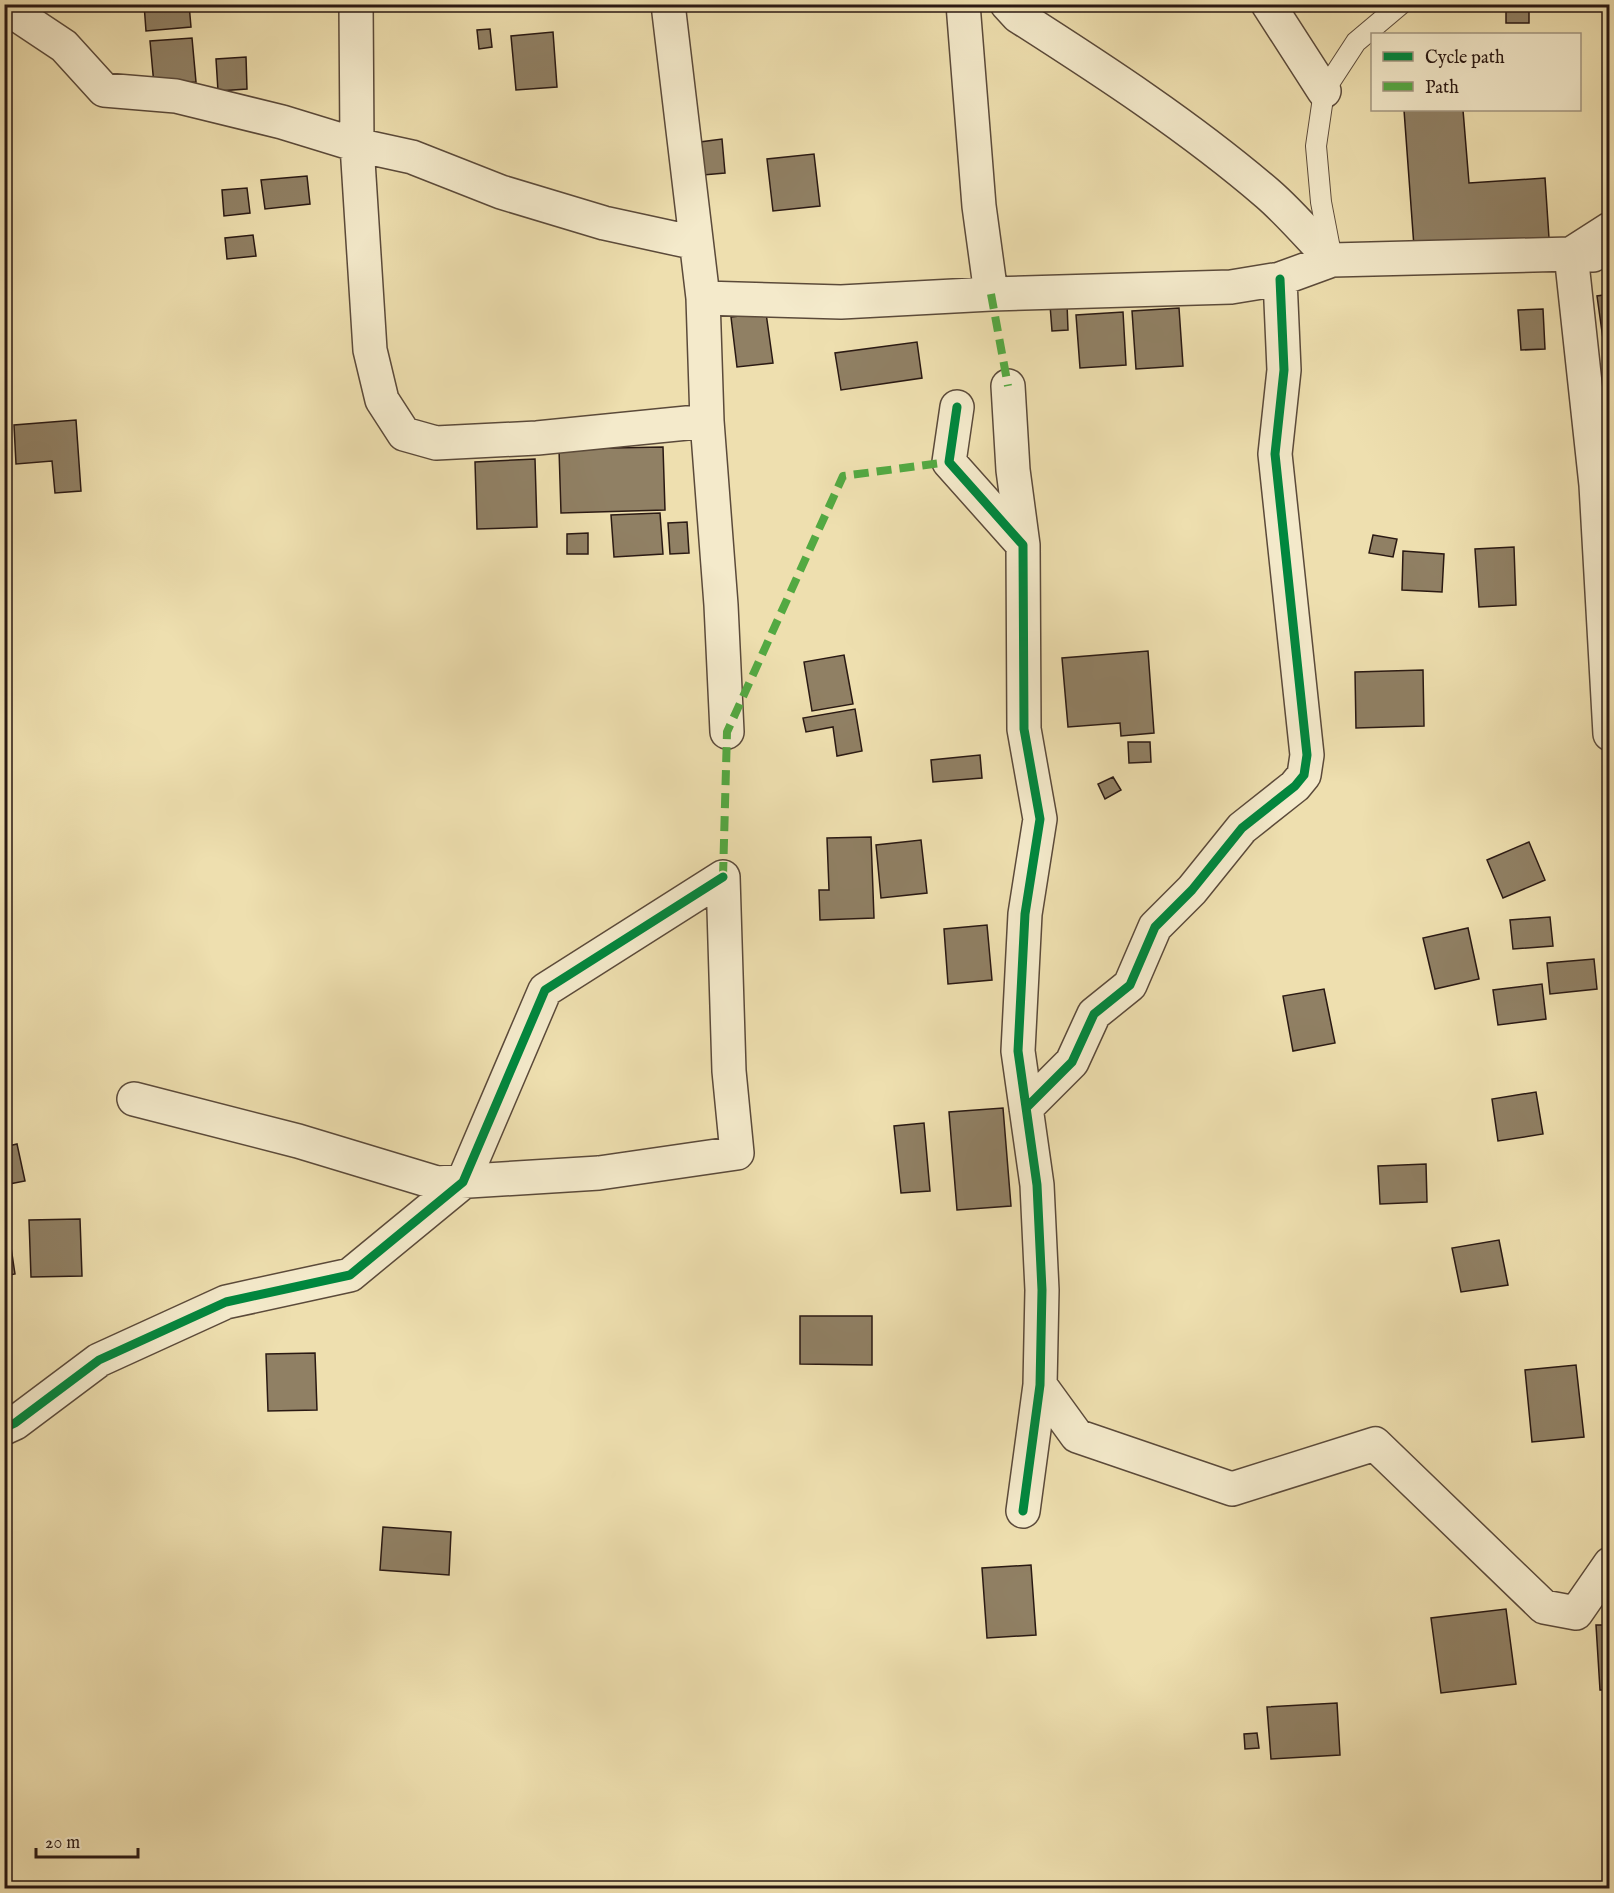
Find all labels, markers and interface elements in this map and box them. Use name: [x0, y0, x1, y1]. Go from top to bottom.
legend: [1371, 33, 1581, 111]
text: Cycle path: [1425, 47, 1505, 70]
text: Path: [1425, 77, 1459, 100]
scale bar: [36, 1821, 138, 1859]
text: 20 m: [45, 1832, 80, 1855]

